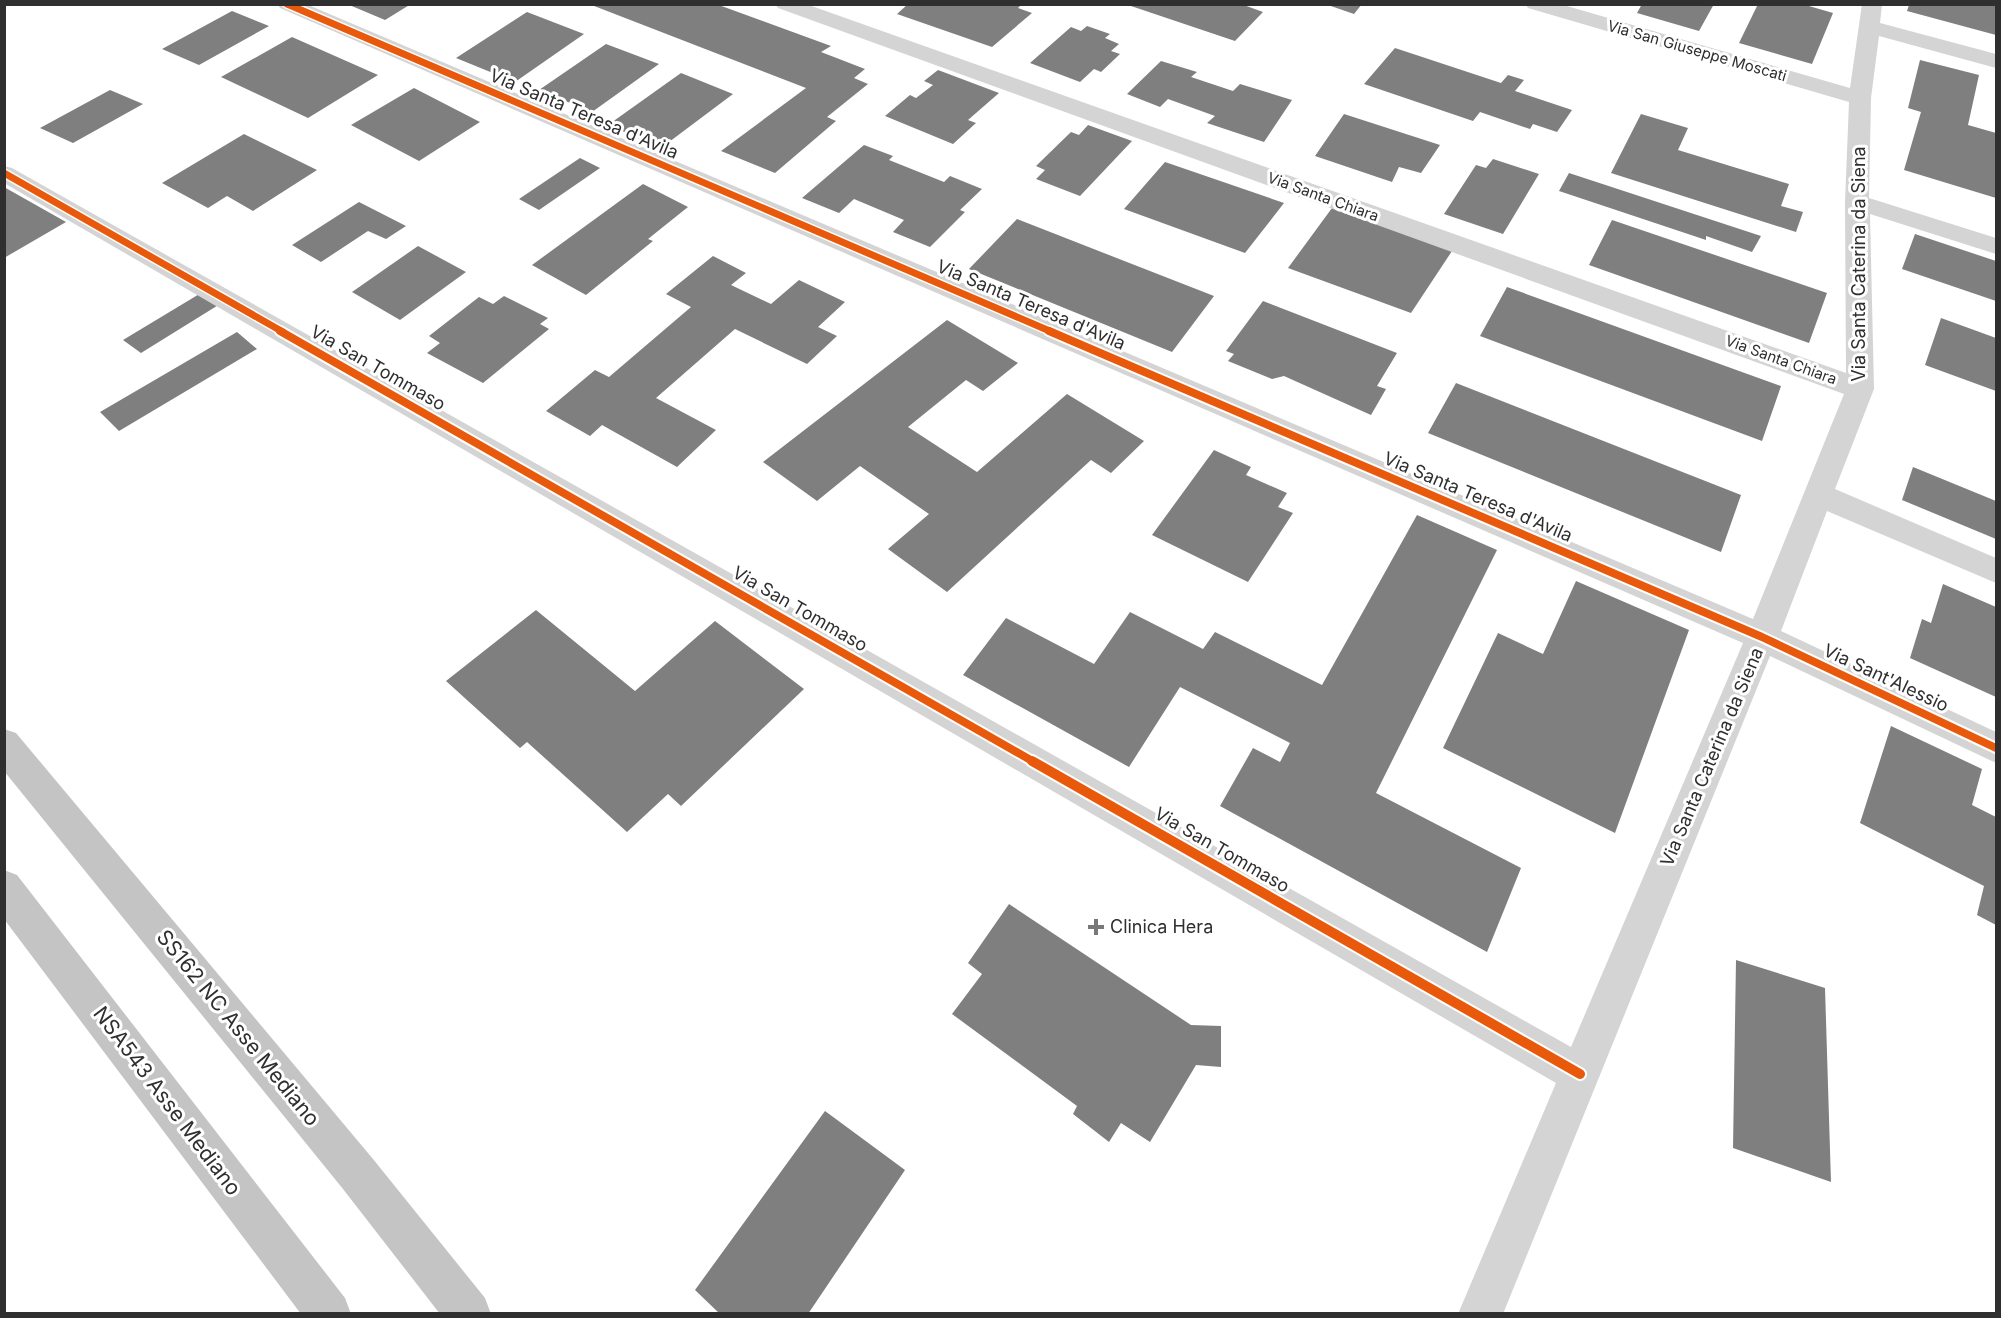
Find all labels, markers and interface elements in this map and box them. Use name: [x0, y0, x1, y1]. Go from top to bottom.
street label: Via San Giuseppe Moscati: [1605, 16, 1789, 85]
street label: Via Santa Teresa d'Avila: [487, 64, 682, 163]
street label: Via Santa Caterina da Siena: [1848, 146, 1869, 382]
street label: Via Santa Chiara: [1265, 168, 1381, 225]
street label: Via Santa Teresa d'Avila: [934, 255, 1129, 354]
street label: Via San Tommaso: [307, 320, 449, 415]
street label: Via Santa Chiara: [1723, 331, 1839, 388]
street label: Via Santa Teresa d'Avila: [1381, 447, 1576, 546]
street label: Via San Tommaso: [729, 561, 871, 656]
street label: Via Sant'Alessio: [1820, 639, 1952, 716]
street label: Via Santa Caterina da Siena: [1656, 644, 1767, 869]
street label: Via San Tommaso: [1151, 802, 1293, 897]
place label: Clinica Hera: [1110, 916, 1213, 937]
marker: Clinica Hera: [1087, 918, 1105, 936]
street label: SS162 NC Asse Mediano: [152, 925, 325, 1131]
street label: NSA543 Asse Mediano: [88, 1001, 247, 1200]

